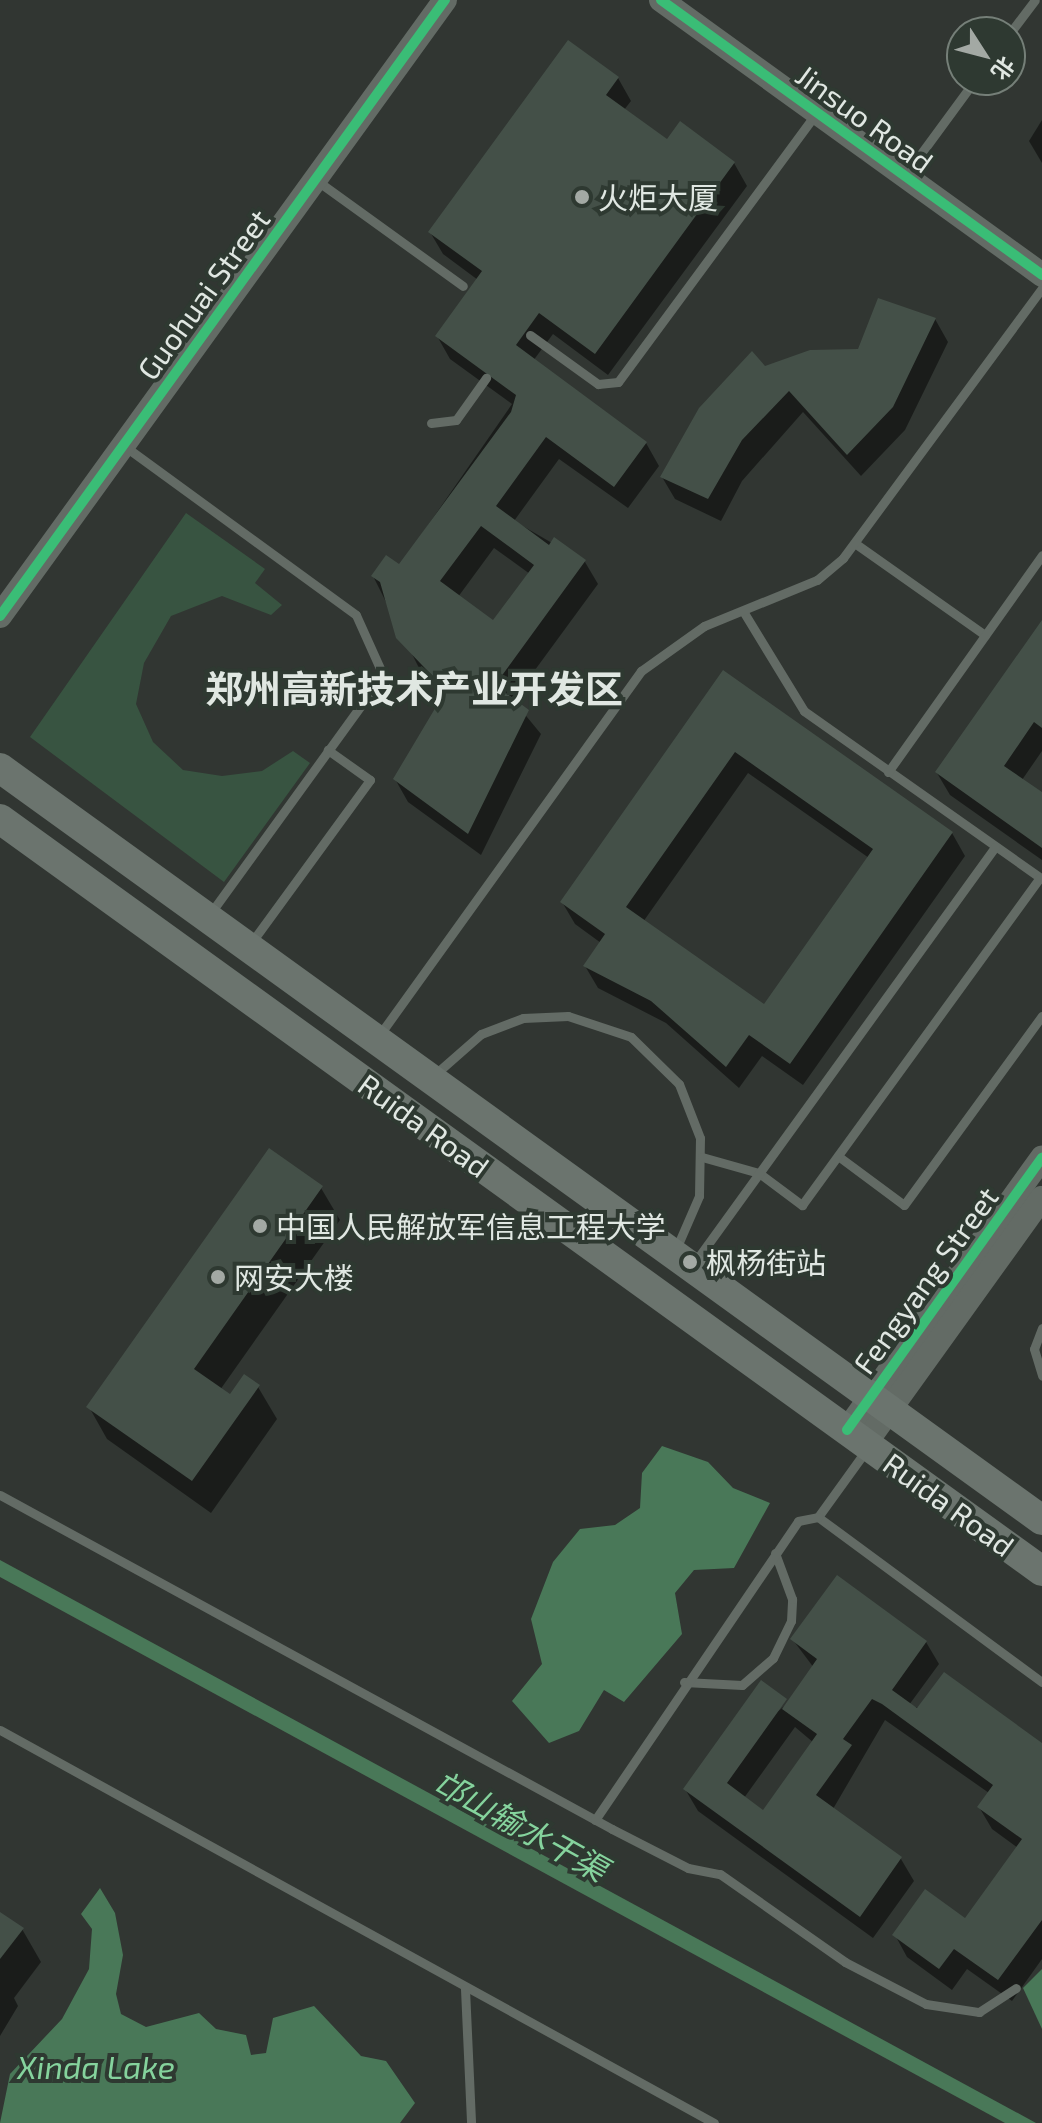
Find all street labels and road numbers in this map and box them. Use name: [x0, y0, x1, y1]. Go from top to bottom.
street label: Jinsuo Road: [790, 56, 940, 180]
street label: Guohuai Street: [129, 202, 277, 386]
street label: Ruida Road: [352, 1066, 496, 1184]
street label: Fengyang Street: [845, 1179, 1005, 1381]
street label: Ruida Road: [877, 1445, 1021, 1563]

